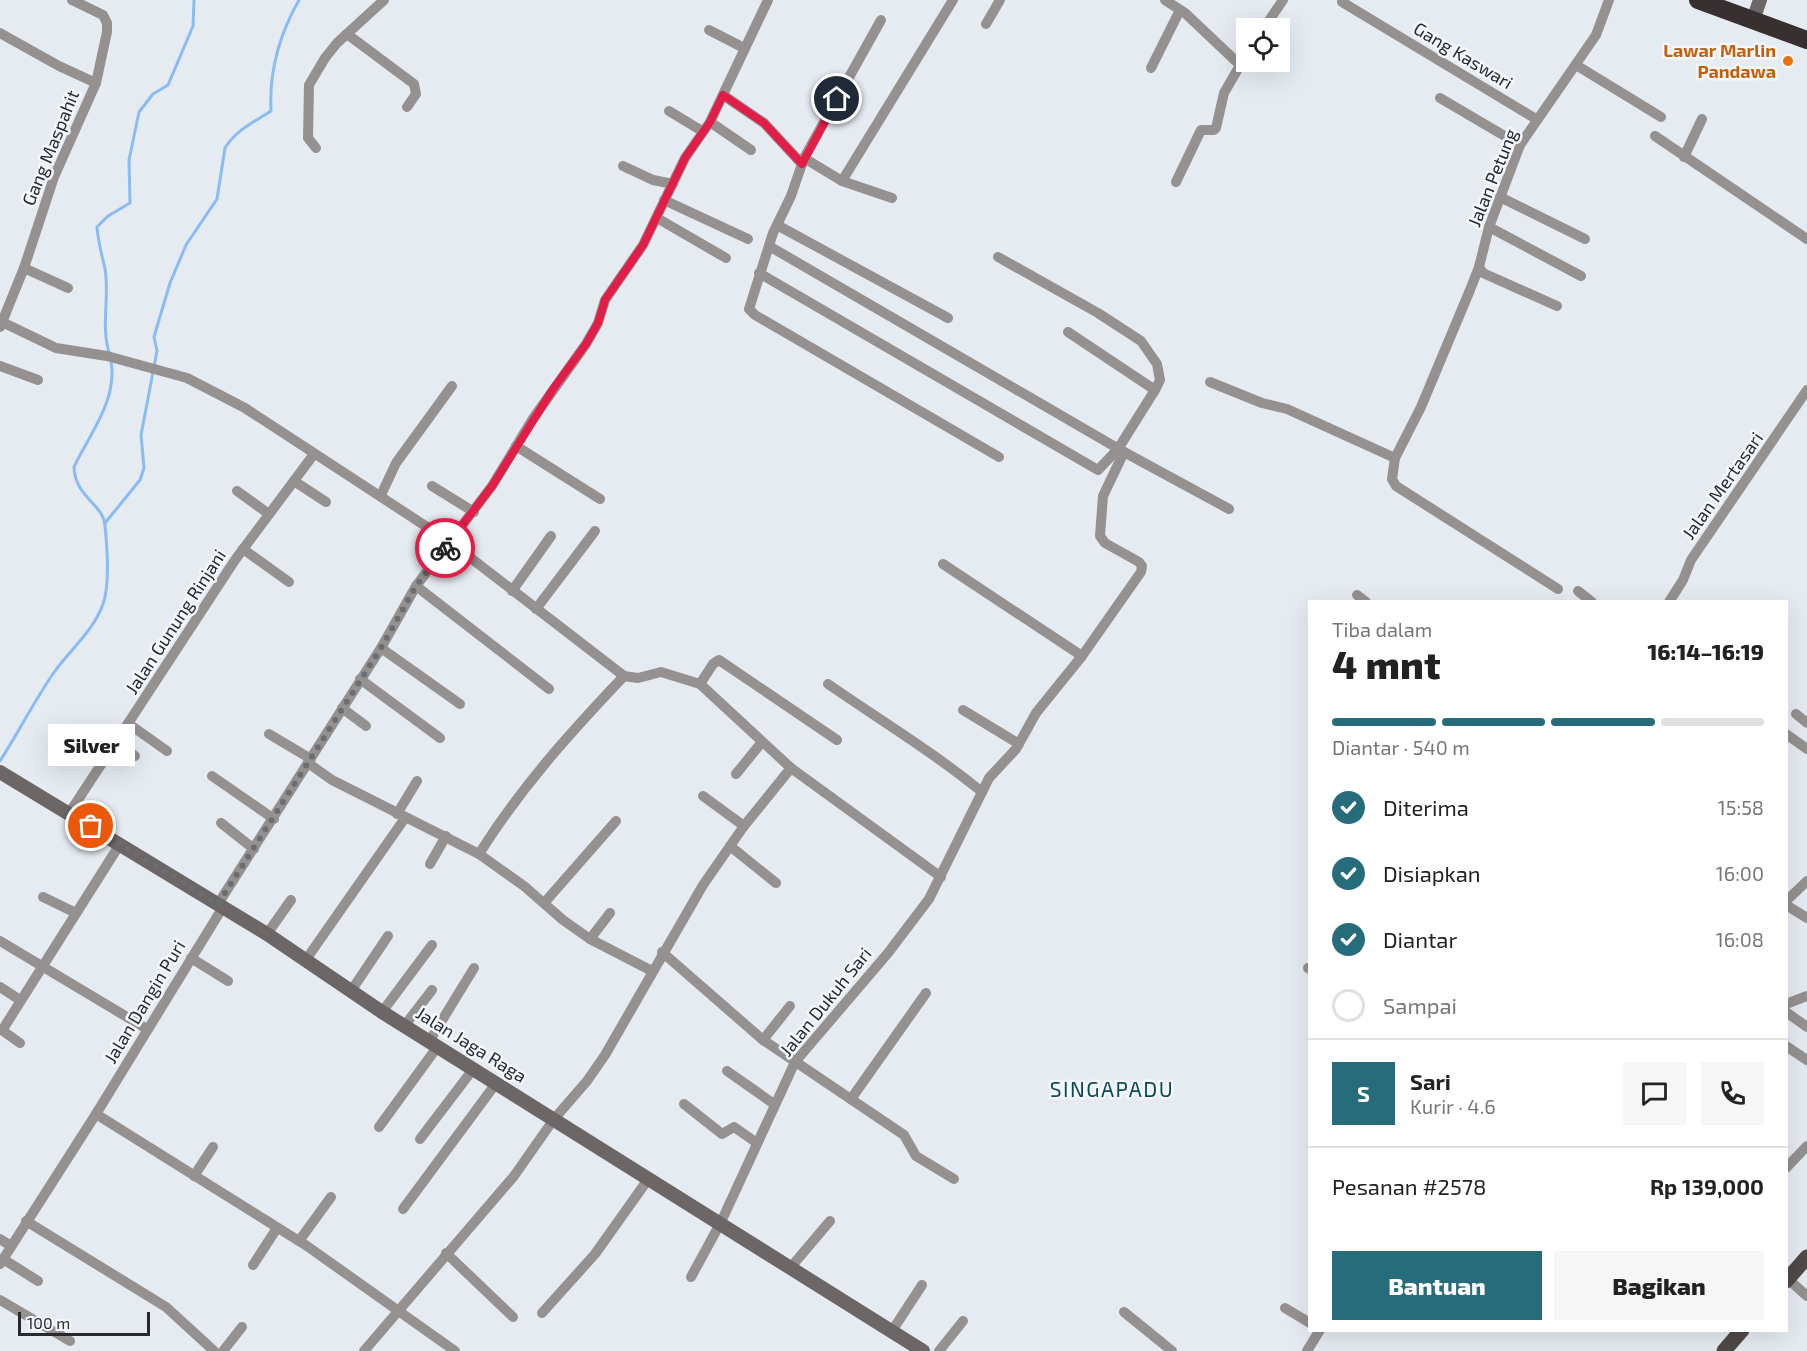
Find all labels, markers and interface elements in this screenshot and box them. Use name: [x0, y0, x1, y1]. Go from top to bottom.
street label: Gang Kaswari: [1410, 17, 1517, 93]
map controls: [1236, 18, 1290, 72]
button: locate: [1236, 18, 1290, 72]
place label: Lawar Marlin Pandawa: [1663, 39, 1776, 82]
marker: Lawar Marlin Pandawa: [1781, 54, 1795, 68]
pin: [811, 73, 862, 124]
icon: home: [820, 82, 853, 115]
street label: Gang Maspahit: [17, 87, 83, 209]
street label: Jalan Petung: [1462, 126, 1522, 230]
street label: Jalan Mertasari: [1677, 428, 1767, 543]
courier: [415, 518, 475, 578]
icon: bike: [429, 532, 462, 565]
street label: Jalan Gunung Rinjani: [120, 545, 230, 698]
text: Tiba dalam: [1332, 617, 1432, 641]
text: 16:14–16:19: [1647, 638, 1764, 664]
text: 4 mnt: [1332, 640, 1441, 687]
callout: Silver: [48, 724, 134, 766]
text: Silver: [64, 733, 120, 757]
text: Diantar · 540 m: [1332, 735, 1470, 759]
icon: check: [1332, 791, 1365, 824]
text: Diterima: [1383, 794, 1469, 820]
text: 15:58: [1718, 795, 1764, 819]
pin: [65, 800, 116, 851]
icon: bag: [74, 809, 107, 842]
icon: check: [1332, 857, 1365, 890]
text: Disiapkan: [1383, 860, 1481, 886]
text: 16:00: [1716, 861, 1764, 885]
icon: check: [1332, 923, 1365, 956]
text: Diantar: [1383, 926, 1457, 952]
text: 16:08: [1716, 927, 1764, 951]
street label: Jalan Dangin Puri: [99, 936, 190, 1067]
street label: Jalan Dukuh Sari: [775, 943, 876, 1060]
text: Sampai: [1383, 992, 1457, 1018]
street label: Jalan Jaga Raga: [412, 1001, 531, 1087]
button: chat: [1623, 1062, 1686, 1125]
button: phone: [1701, 1062, 1764, 1125]
text: Sari: [1410, 1068, 1451, 1094]
district label: SINGAPADU: [1050, 1076, 1174, 1101]
text: S: [1357, 1080, 1370, 1106]
text: Kurir · 4.6: [1410, 1094, 1496, 1118]
text: Pesanan #2578: [1332, 1173, 1486, 1199]
text: Rp 139,000: [1650, 1173, 1764, 1199]
button: Bantuan: [1332, 1251, 1542, 1320]
button: Bagikan: [1554, 1251, 1764, 1320]
scale bar: [18, 1309, 150, 1336]
text: 100 m: [27, 1313, 70, 1332]

